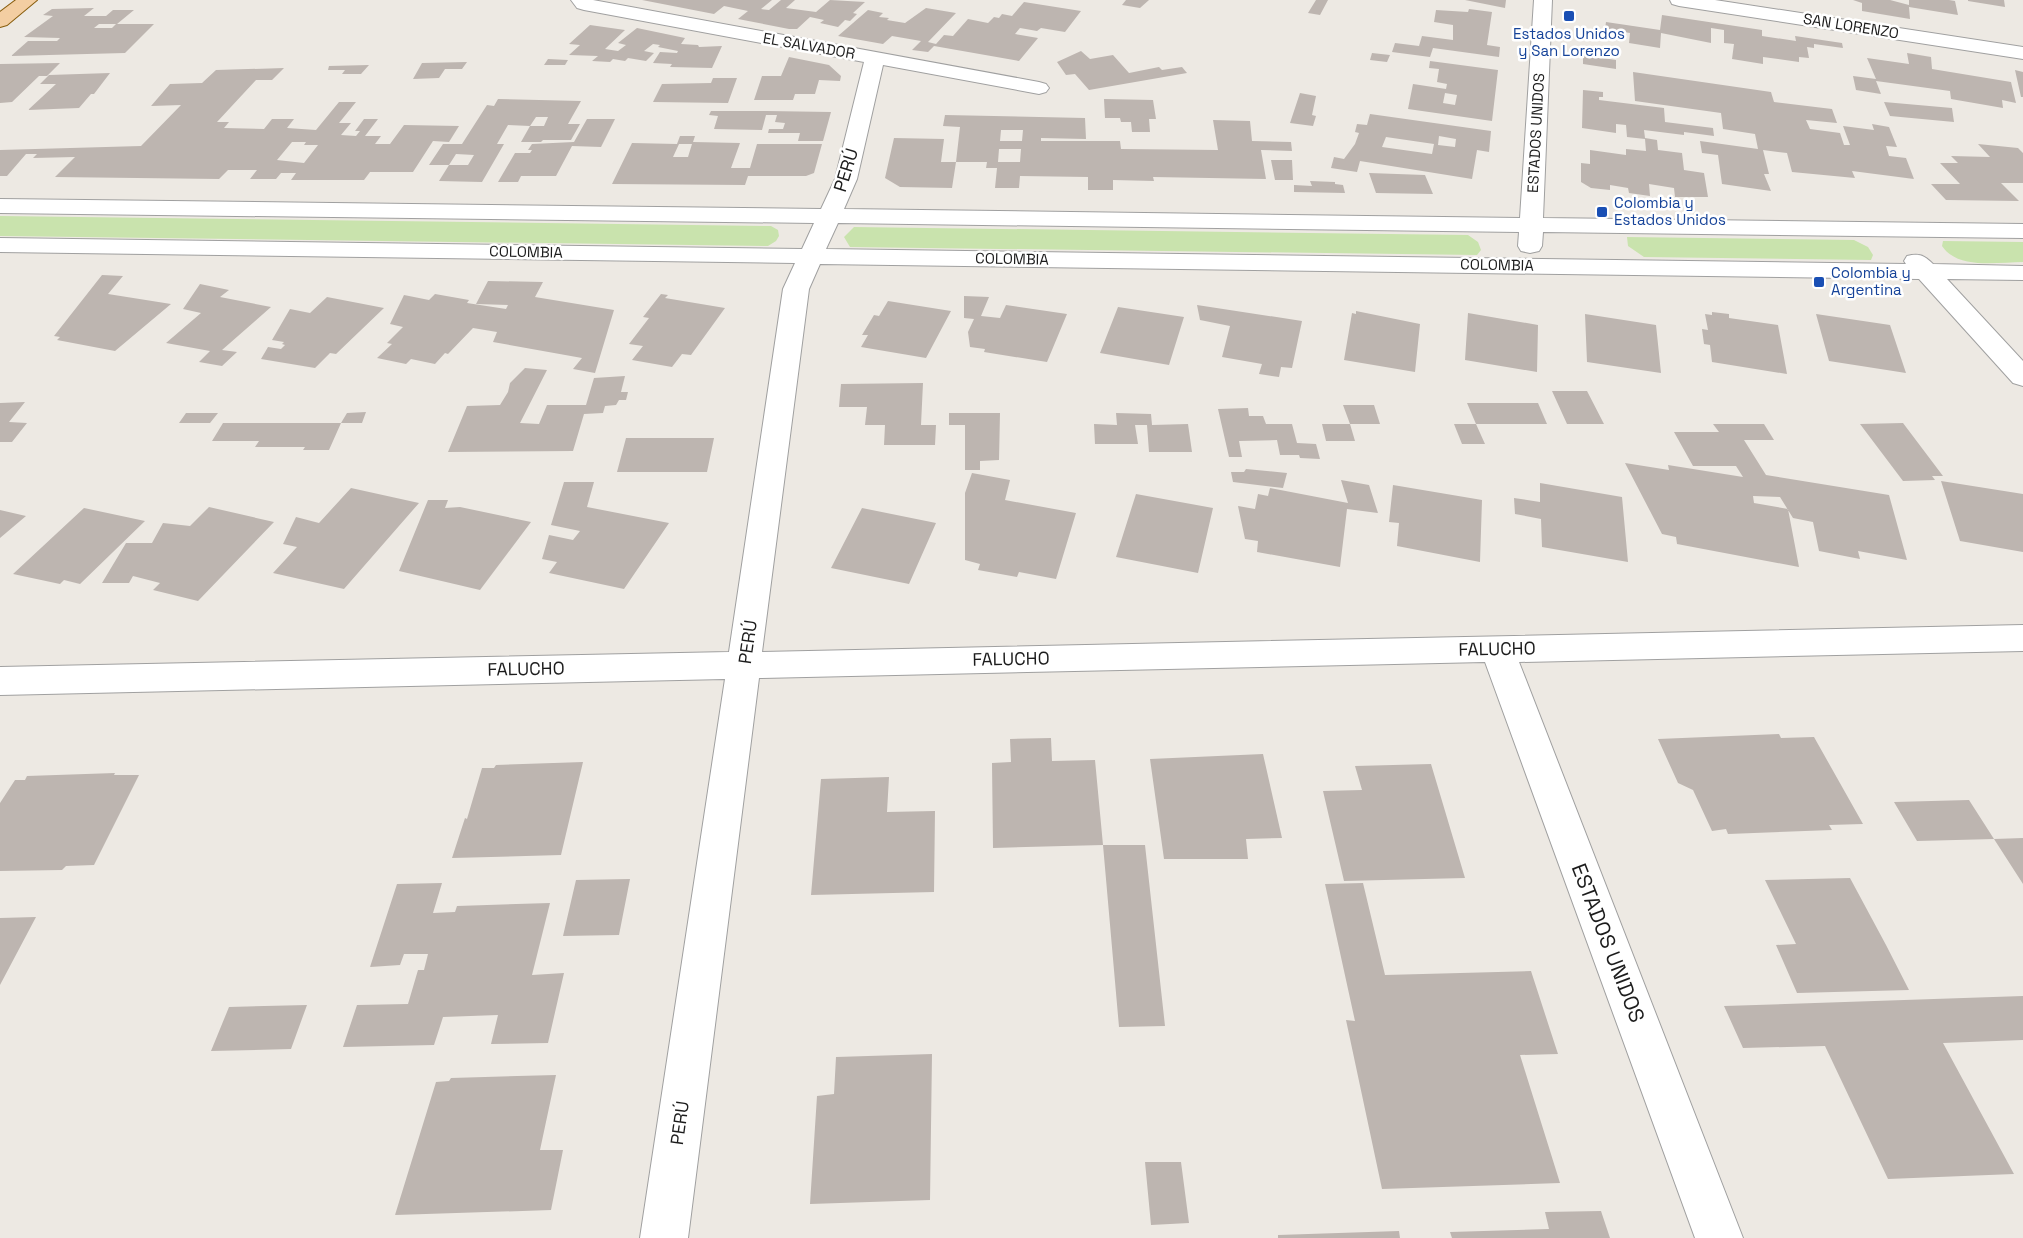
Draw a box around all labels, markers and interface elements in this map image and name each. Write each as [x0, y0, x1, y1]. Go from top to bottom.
marker: Estados Unidos y San Lorenzo [1562, 9, 1576, 23]
street label: SAN LORENZO [1802, 9, 1900, 42]
place label: Estados Unidos y San Lorenzo [1513, 24, 1625, 60]
street label: EL SALVADOR [762, 28, 857, 63]
street label: ESTADOS UNIDOS [1523, 72, 1548, 193]
street label: PERÚ [828, 145, 863, 194]
place label: Colombia y Estados Unidos [1614, 193, 1726, 229]
marker: Colombia y Estados Unidos [1595, 205, 1609, 219]
street label: COLOMBIA [489, 241, 564, 262]
street label: COLOMBIA [975, 248, 1050, 269]
street label: COLOMBIA [1460, 254, 1535, 275]
place label: Colombia y Argentina [1831, 263, 1911, 299]
marker: Colombia y Argentina [1812, 275, 1826, 289]
street label: PERÚ [733, 618, 762, 665]
street label: FALUCHO [1458, 636, 1536, 661]
street label: FALUCHO [972, 646, 1050, 671]
street label: FALUCHO [487, 656, 565, 681]
street label: ESTADOS UNIDOS [1566, 859, 1651, 1026]
street label: PERÚ [665, 1099, 694, 1146]

